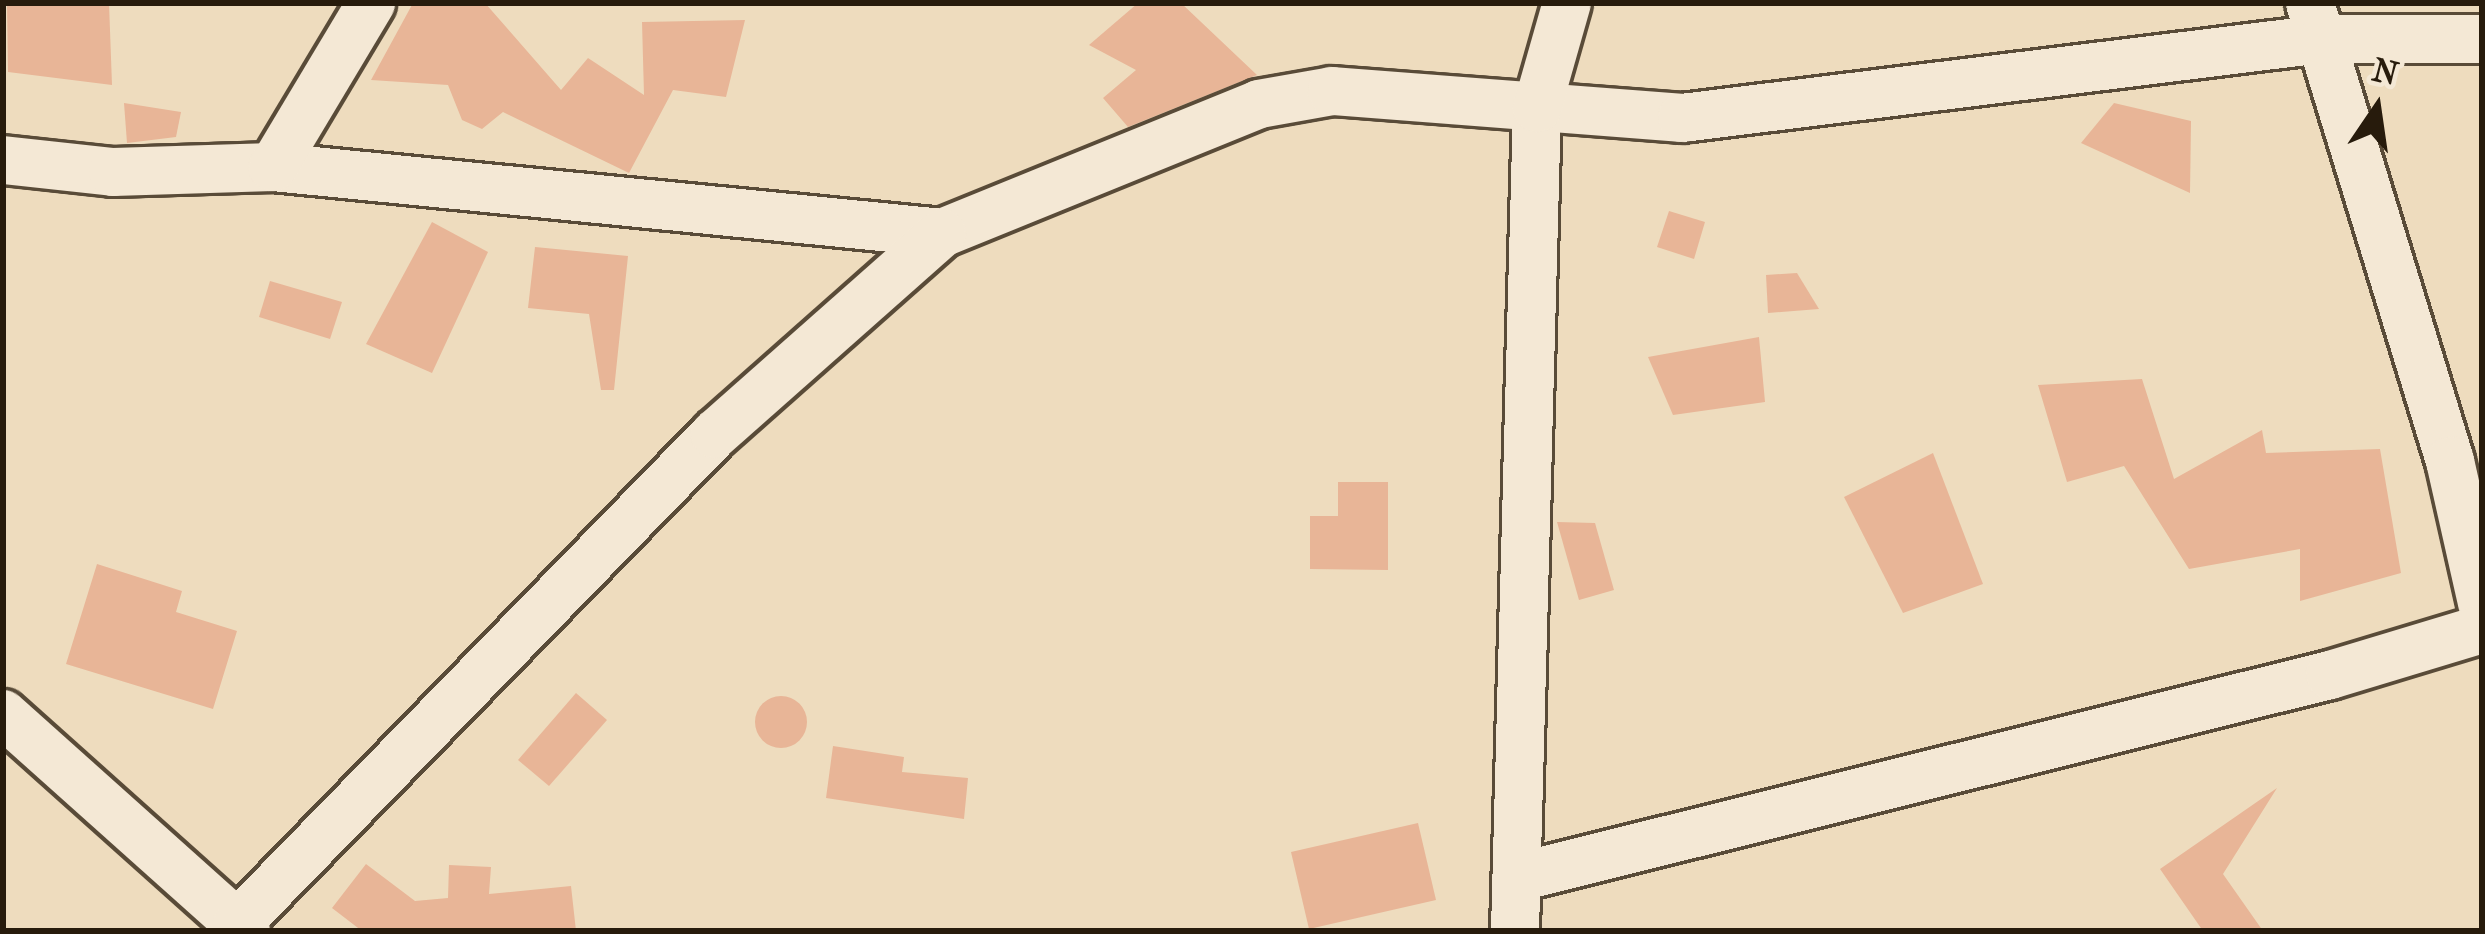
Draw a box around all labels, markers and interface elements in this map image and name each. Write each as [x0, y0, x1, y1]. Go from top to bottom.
north arrow [2317, 48, 2437, 168]
text: N [2369, 51, 2402, 94]

